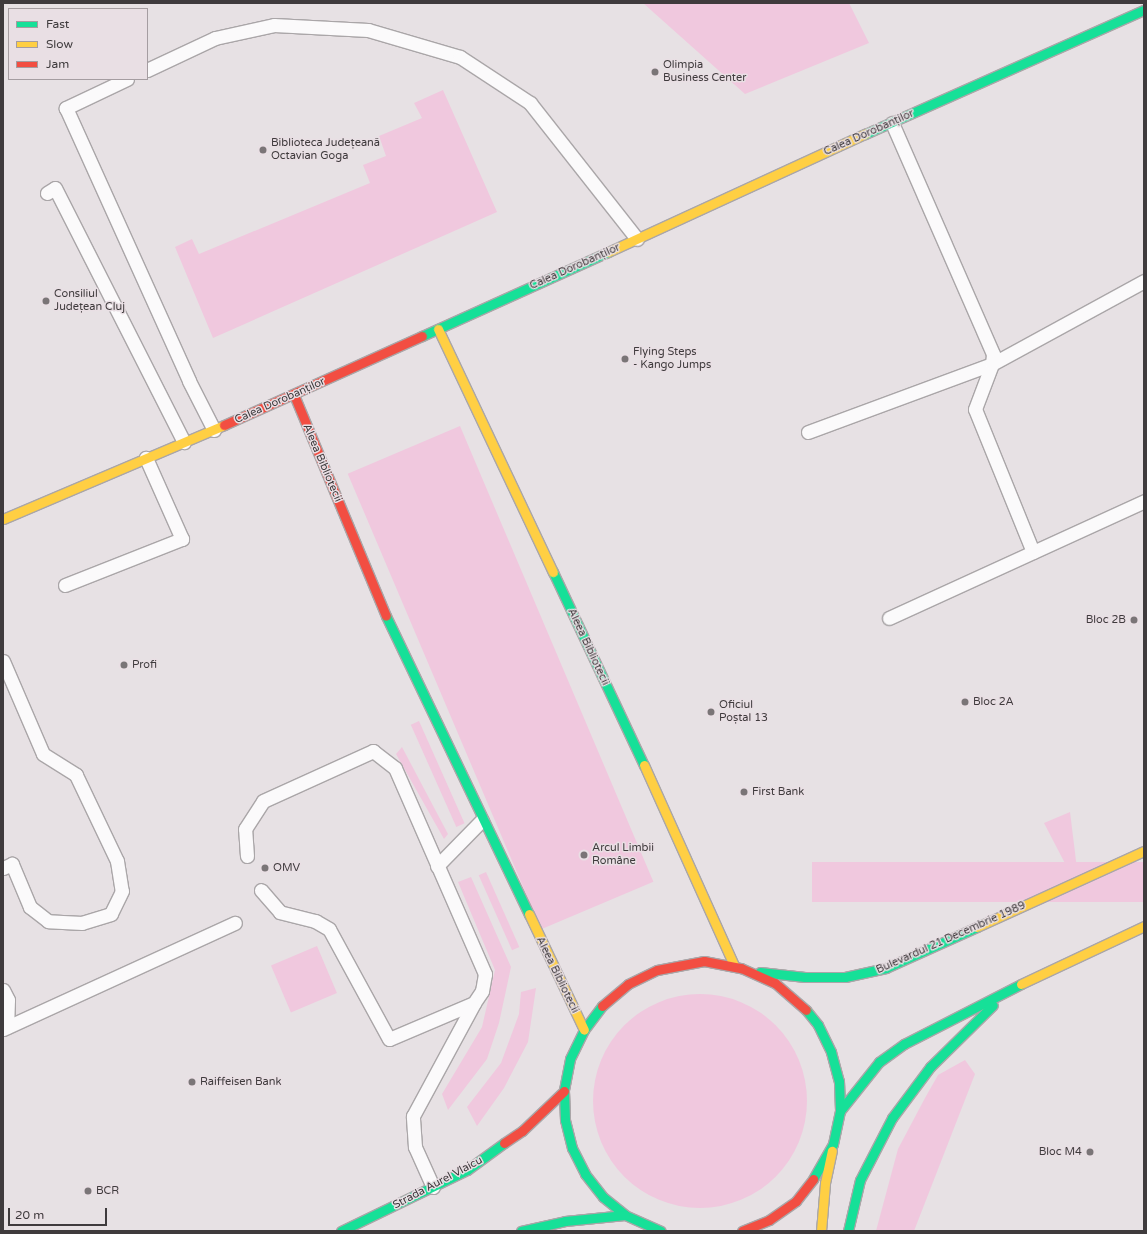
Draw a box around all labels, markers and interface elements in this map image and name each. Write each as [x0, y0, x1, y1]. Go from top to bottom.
legend [8, 8, 148, 80]
text: Fast [46, 17, 69, 31]
text: Slow [46, 37, 73, 51]
text: Jam [46, 57, 69, 71]
place label: Olimpia Business Center [663, 59, 746, 85]
marker: Olimpia Business Center [650, 67, 660, 77]
street label: Calea Dorobanților [822, 107, 916, 159]
place label: Biblioteca Județeană Octavian Goga [271, 137, 380, 163]
marker: Biblioteca Județeană Octavian Goga [258, 145, 268, 155]
street label: Calea Dorobanților [528, 241, 622, 293]
place label: Consiliul Județean Cluj [54, 288, 125, 314]
marker: Consiliul Județean Cluj [41, 296, 51, 306]
place label: Flying Steps - Kango Jumps [633, 346, 711, 372]
marker: Flying Steps - Kango Jumps [620, 354, 630, 364]
street label: Calea Dorobanților [233, 375, 327, 427]
street label: Aleea Bibliotecii [300, 422, 344, 504]
street label: Aleea Bibliotecii [564, 606, 612, 688]
place label: Bloc 2B [1086, 613, 1126, 627]
marker: Bloc 2B [1129, 615, 1139, 625]
place label: Profi [132, 658, 157, 672]
marker: Profi [119, 660, 129, 670]
place label: Bloc 2A [973, 695, 1014, 709]
marker: Bloc 2A [960, 697, 970, 707]
place label: Oficiul Poștal 13 [719, 699, 768, 725]
marker: Oficiul Poștal 13 [706, 707, 716, 717]
place label: First Bank [752, 785, 804, 799]
marker: First Bank [739, 787, 749, 797]
place label: Arcul Limbii Române [592, 842, 654, 868]
marker: Arcul Limbii Române [579, 850, 589, 860]
place label: OMV [273, 861, 300, 875]
marker: OMV [260, 863, 270, 873]
street label: Bulevardul 21 Decembrie 1989 [874, 899, 1028, 977]
street label: Aleea Bibliotecii [533, 935, 581, 1015]
place label: Raiffeisen Bank [200, 1075, 281, 1089]
marker: Raiffeisen Bank [187, 1077, 197, 1087]
place label: Bloc M4 [1039, 1145, 1082, 1159]
marker: Bloc M4 [1085, 1147, 1095, 1157]
street label: Strada Aurel Vlaicu [391, 1154, 485, 1212]
place label: BCR [96, 1184, 119, 1198]
marker: BCR [83, 1186, 93, 1196]
scale bar [10, 1200, 109, 1226]
text: 20 m [15, 1208, 44, 1222]

